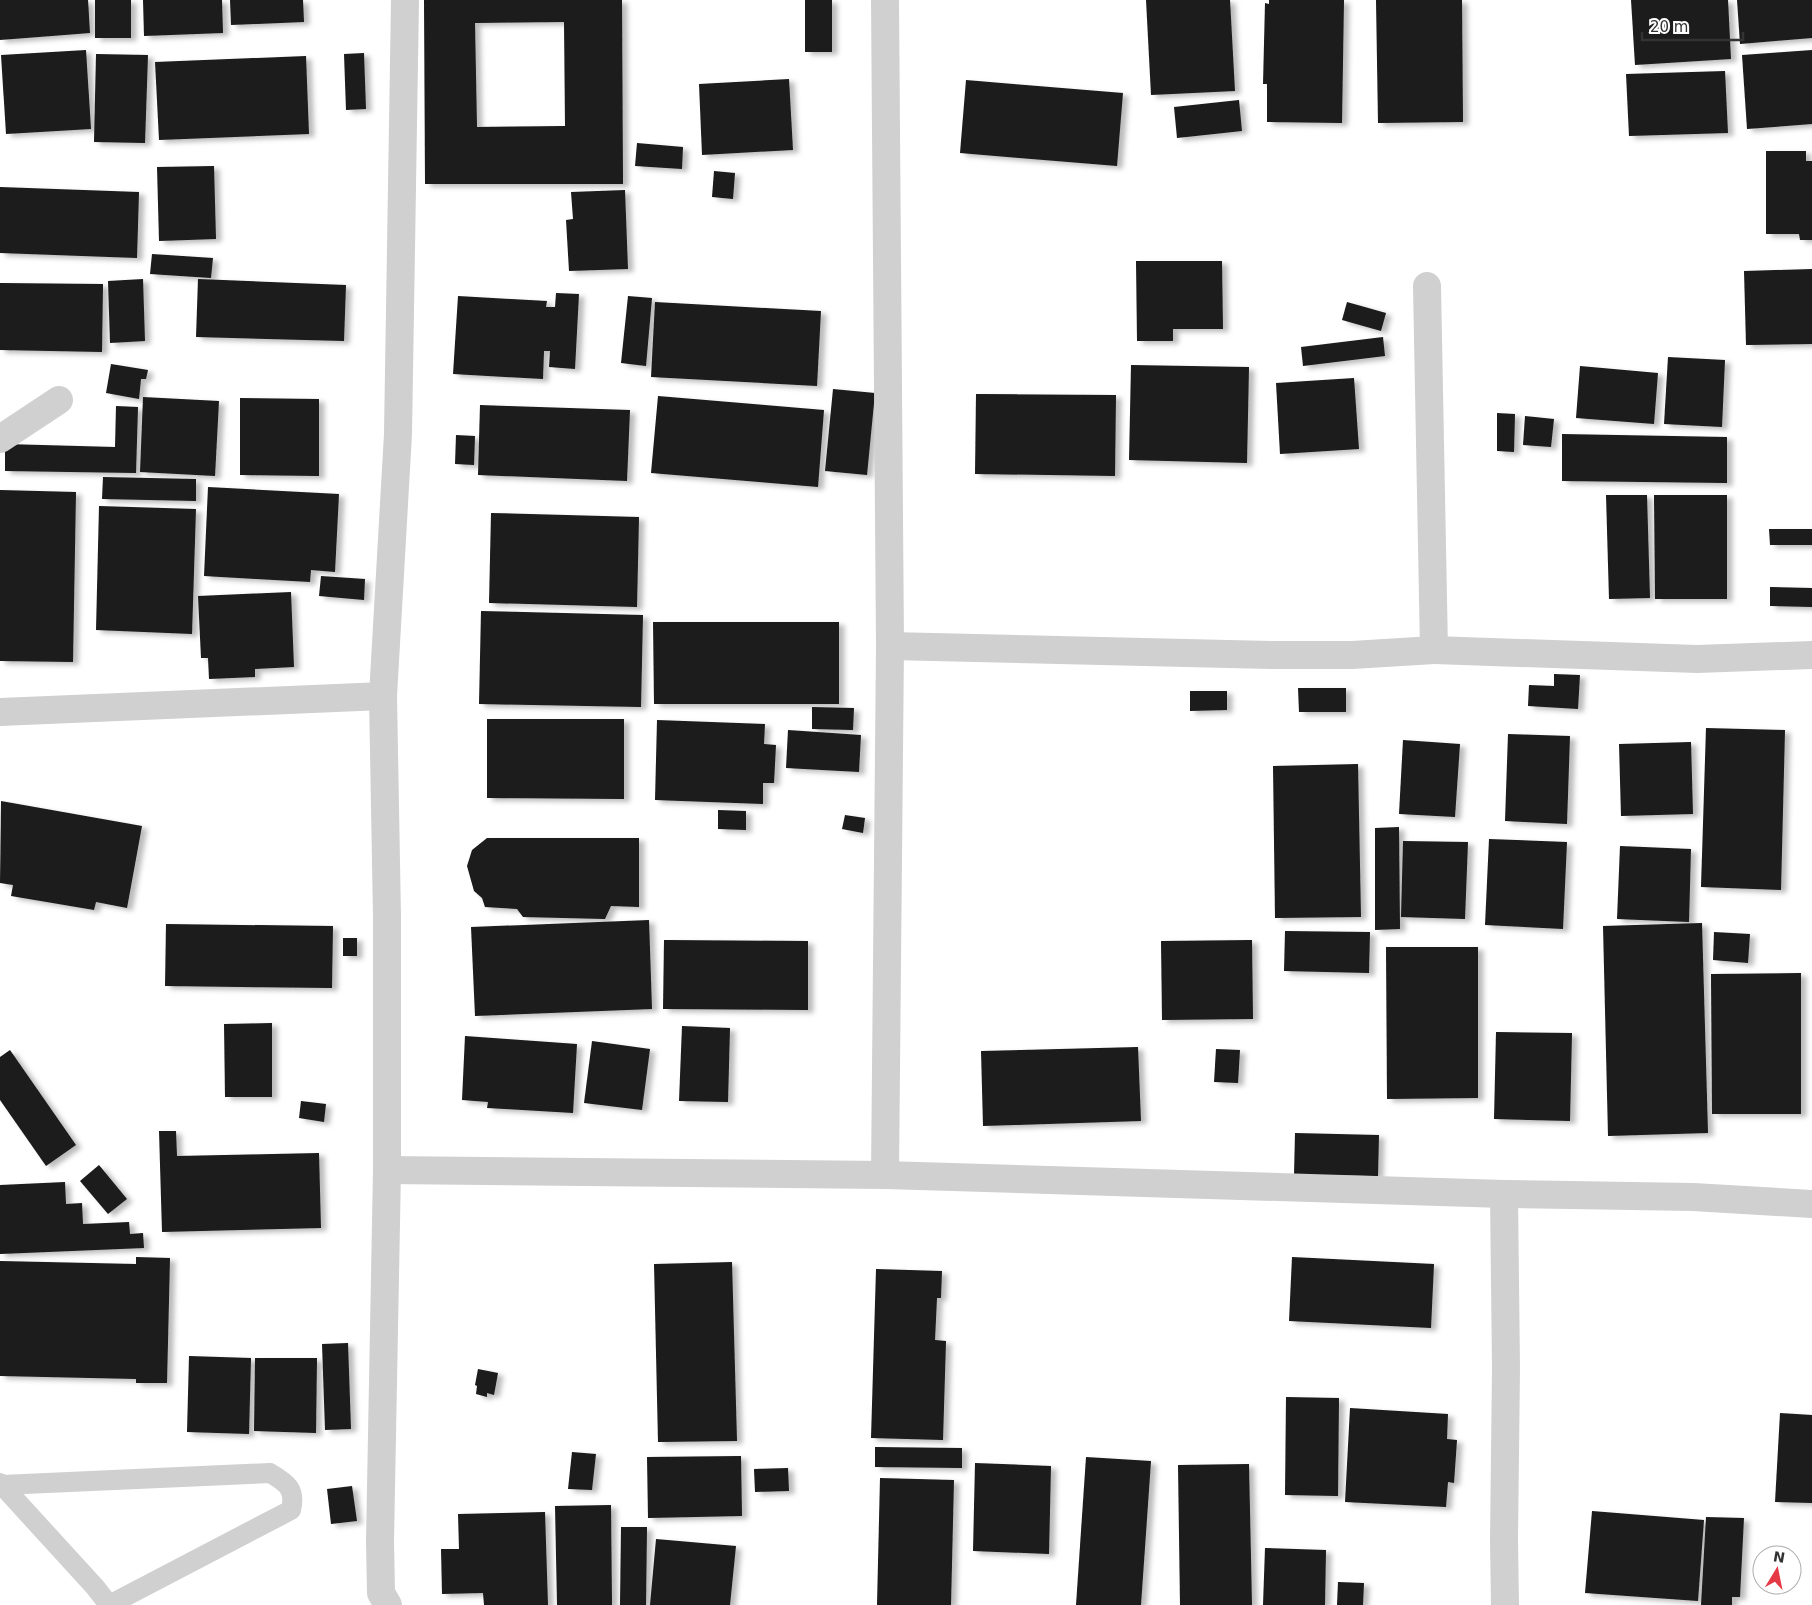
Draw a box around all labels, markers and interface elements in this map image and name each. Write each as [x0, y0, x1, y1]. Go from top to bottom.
scale bar [1642, 10, 1743, 42]
text: 20 m [1650, 18, 1688, 36]
north arrow [1752, 1545, 1802, 1595]
text: N [1772, 1548, 1786, 1566]

